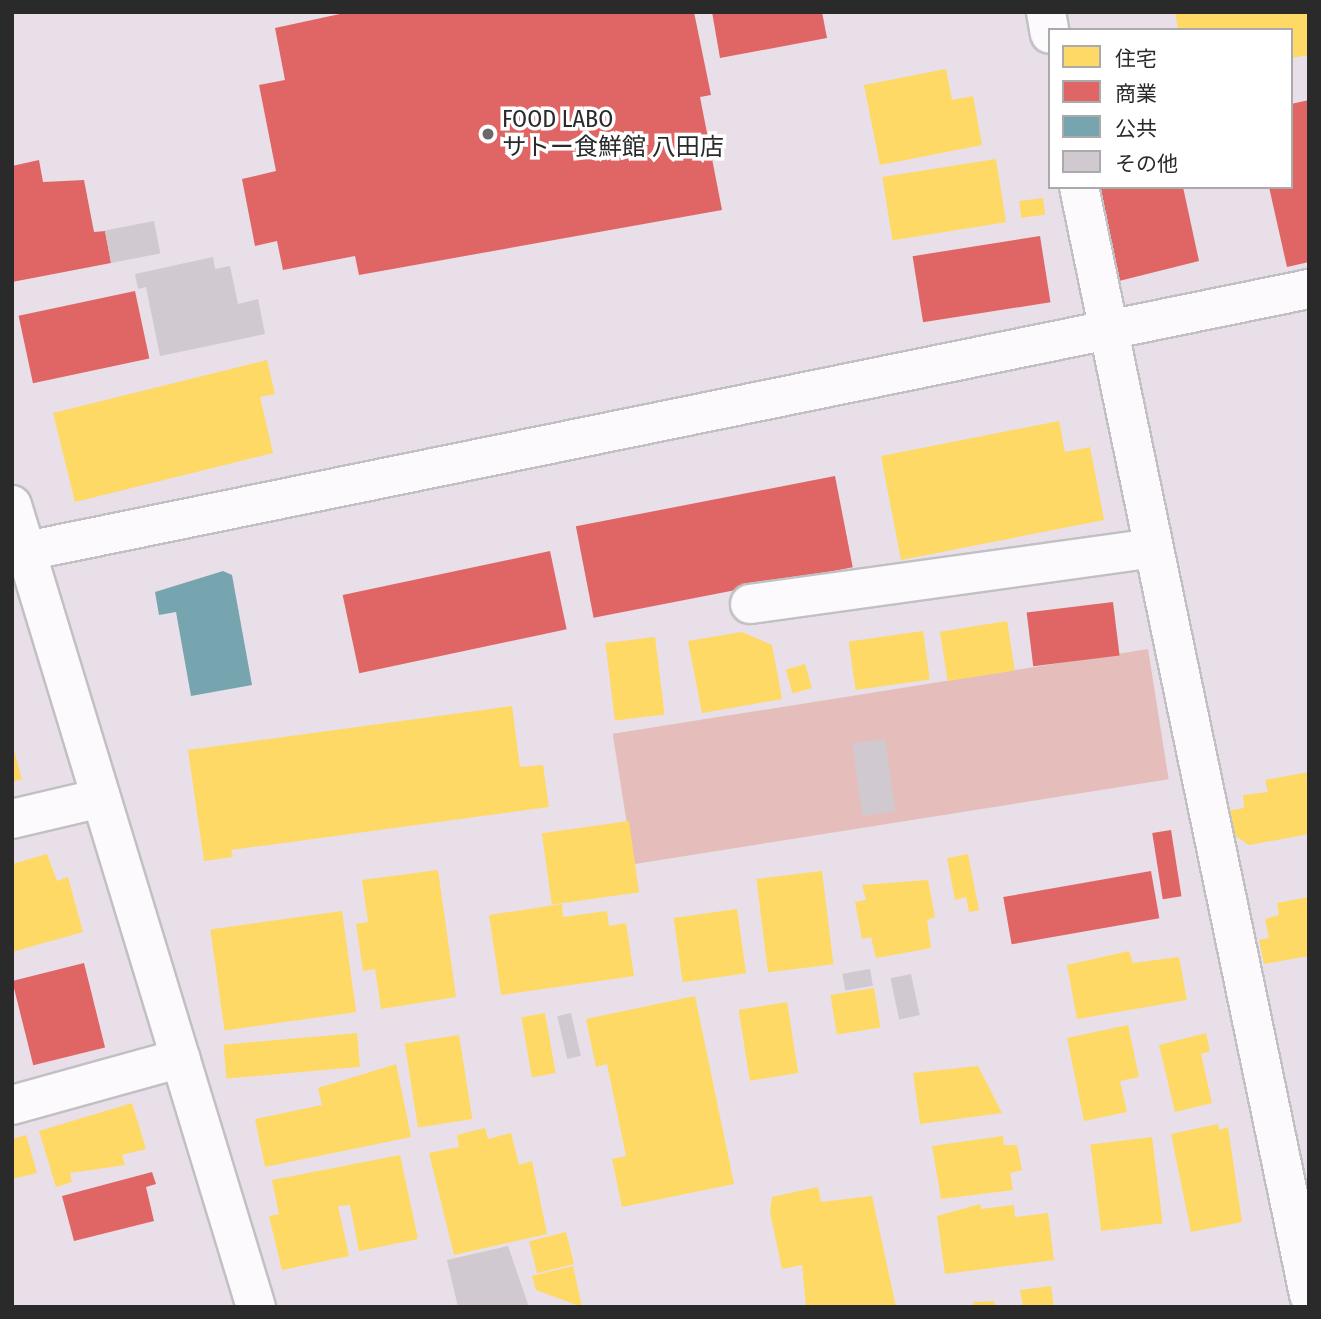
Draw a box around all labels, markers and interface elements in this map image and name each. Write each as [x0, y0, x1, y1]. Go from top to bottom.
legend [1048, 28, 1293, 189]
text: 住宅 [1115, 46, 1157, 72]
text: 商業 [1115, 81, 1157, 107]
place label: FOOD LABO サトー食鮮館 八田店 [502, 106, 724, 162]
text: 公共 [1115, 116, 1157, 142]
marker: FOOD LABO サトー食鮮館 八田店 [480, 126, 496, 142]
text: その他 [1115, 151, 1178, 177]

